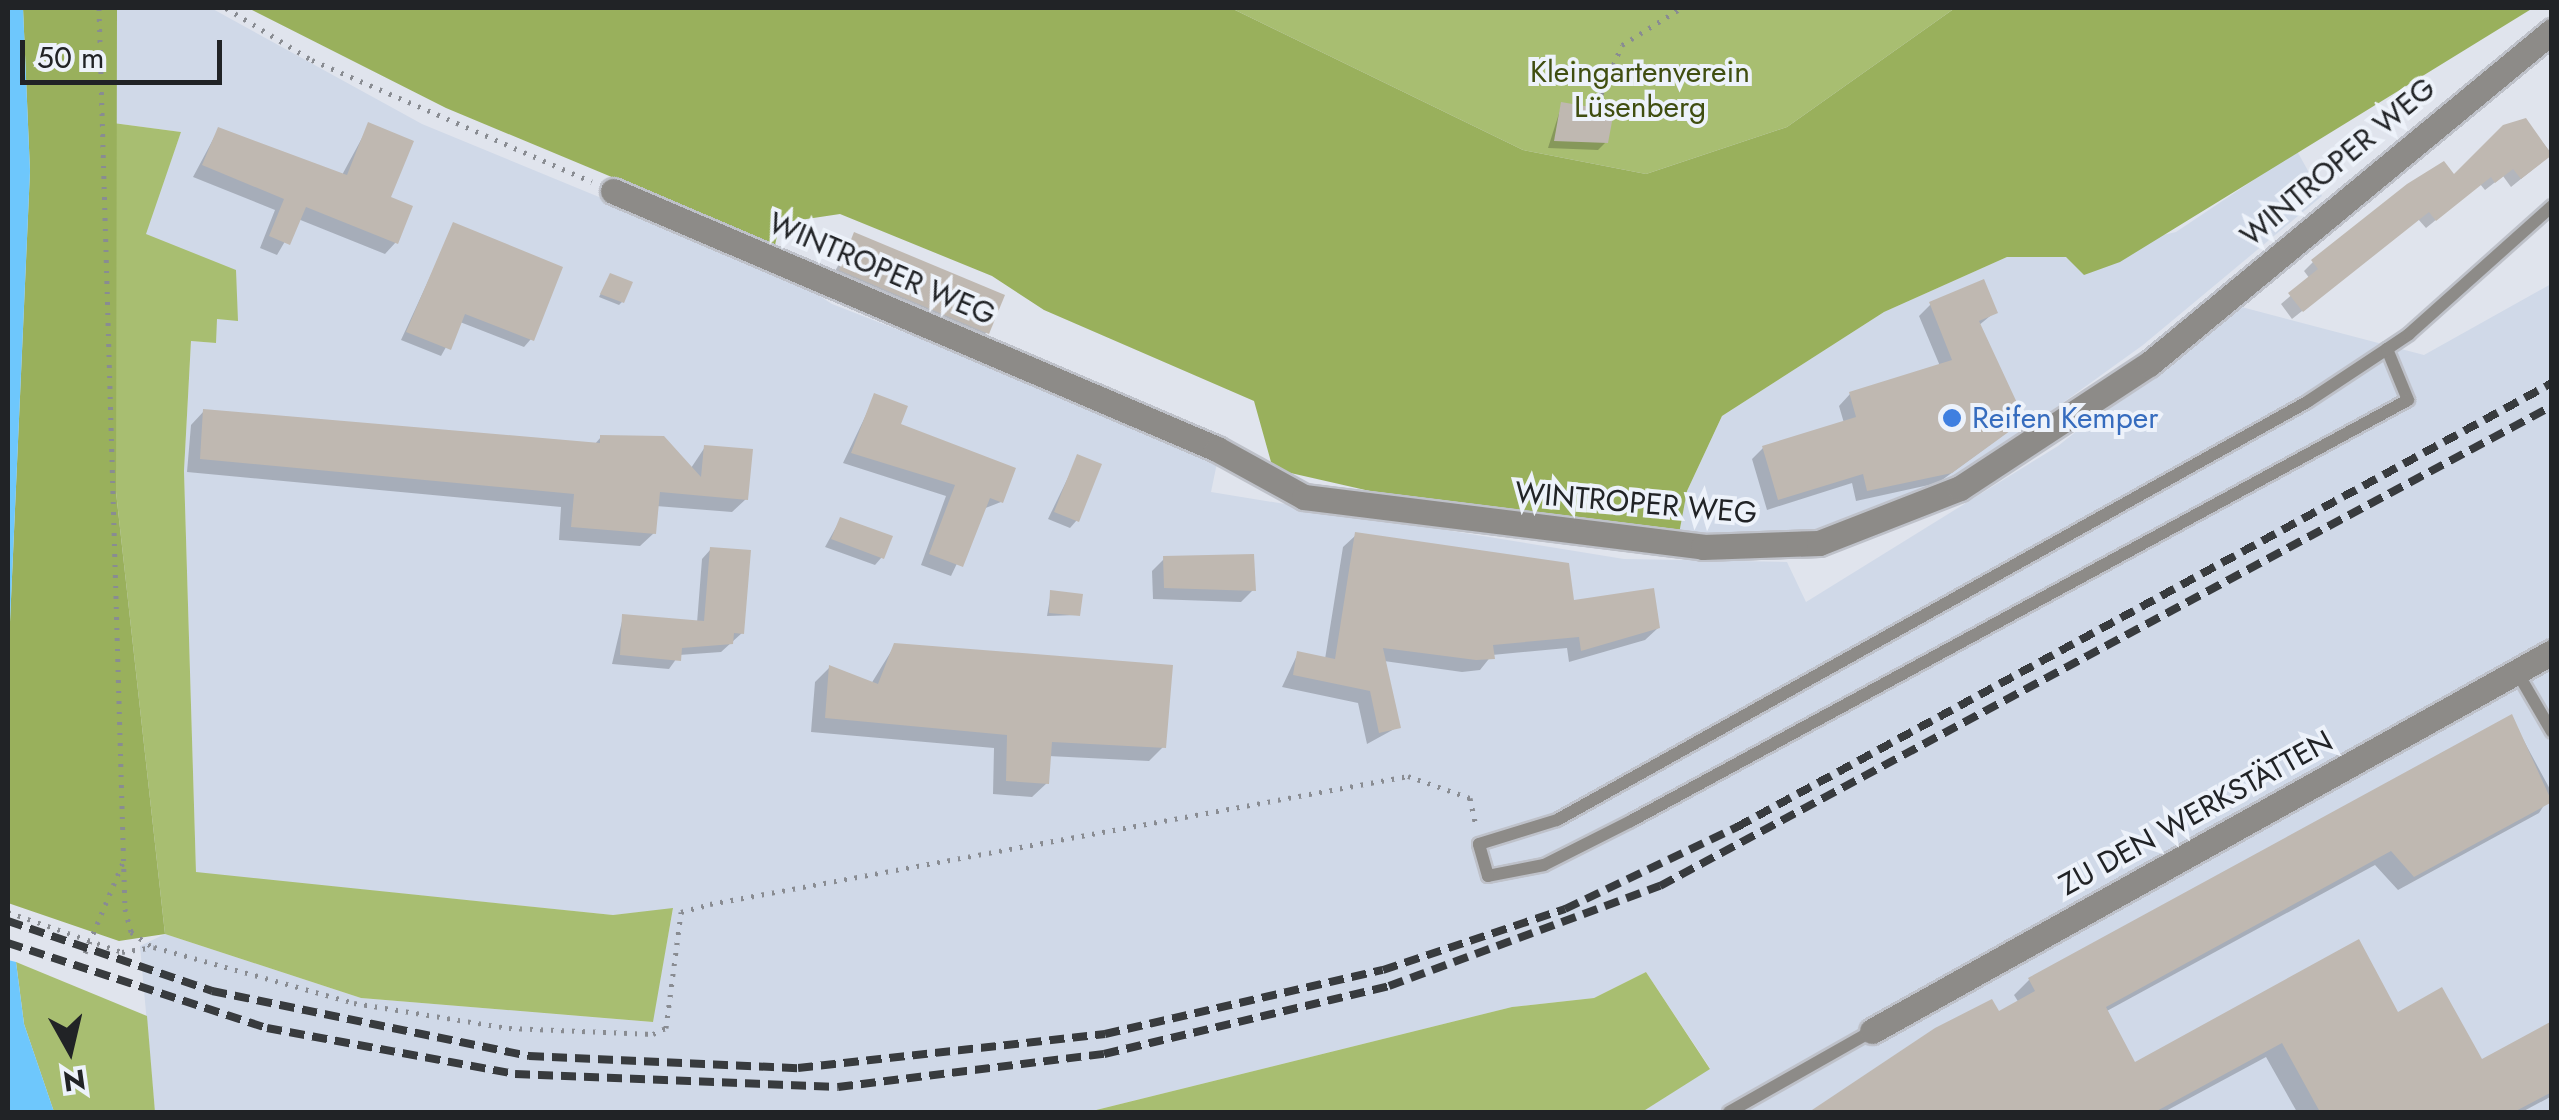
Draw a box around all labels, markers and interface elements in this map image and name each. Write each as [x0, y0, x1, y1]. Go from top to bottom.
scale bar [25, 20, 228, 82]
text: 50 m [37, 36, 104, 79]
park label: Kleingartenverein Lüsenberg [1530, 54, 1750, 124]
street label: WINTROPER WEG [2233, 70, 2443, 254]
street label: WINTROPER WEG [763, 205, 1001, 333]
place label: Reifen Kemper [1972, 400, 2159, 436]
marker: Reifen Kemper [1941, 407, 1963, 429]
street label: WINTROPER WEG [1513, 474, 1759, 532]
street label: ZU DEN WERKSTÄTTEN [2053, 723, 2339, 903]
north arrow [20, 1000, 120, 1100]
text: N [60, 1058, 88, 1102]

